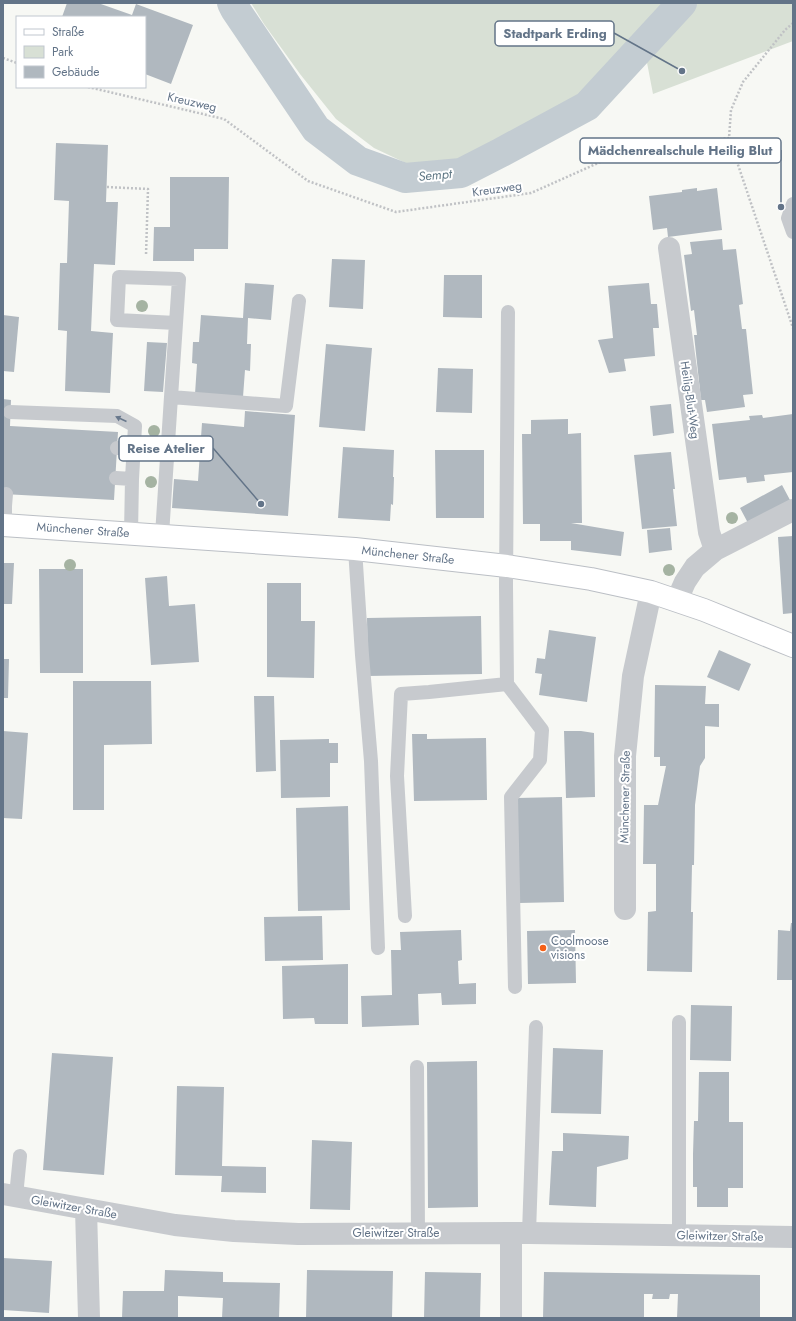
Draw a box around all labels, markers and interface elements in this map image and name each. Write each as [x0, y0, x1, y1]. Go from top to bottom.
legend [16, 16, 146, 88]
callout: Stadtpark Erding [495, 21, 614, 46]
text: Straße [52, 23, 84, 41]
text: Stadtpark Erding [503, 24, 607, 43]
text: Park [52, 43, 74, 61]
text: Gebäude [52, 63, 99, 81]
street label: Kreuzweg [166, 88, 218, 116]
callout: Mädchenrealschule Heilig Blut [580, 138, 781, 163]
text: Mädchenrealschule Heilig Blut [588, 141, 773, 160]
water label: Sempt [417, 164, 453, 186]
street label: Kreuzweg [471, 177, 523, 201]
street label: Heilig-Blut-Weg [676, 360, 704, 440]
one-way arrow [115, 416, 126, 422]
callout: Reise Atelier [119, 436, 213, 461]
text: Reise Atelier [127, 439, 206, 458]
street label: Münchener Straße [36, 518, 130, 542]
street label: Münchener Straße [361, 541, 455, 569]
street label: Münchener Straße [615, 750, 635, 844]
place label: Coolmoose visions [551, 932, 609, 964]
marker: Coolmoose visions [538, 943, 548, 953]
street label: Gleiwitzer Straße [30, 1191, 118, 1223]
street label: Gleiwitzer Straße [352, 1224, 440, 1242]
street label: Gleiwitzer Straße [676, 1226, 764, 1246]

